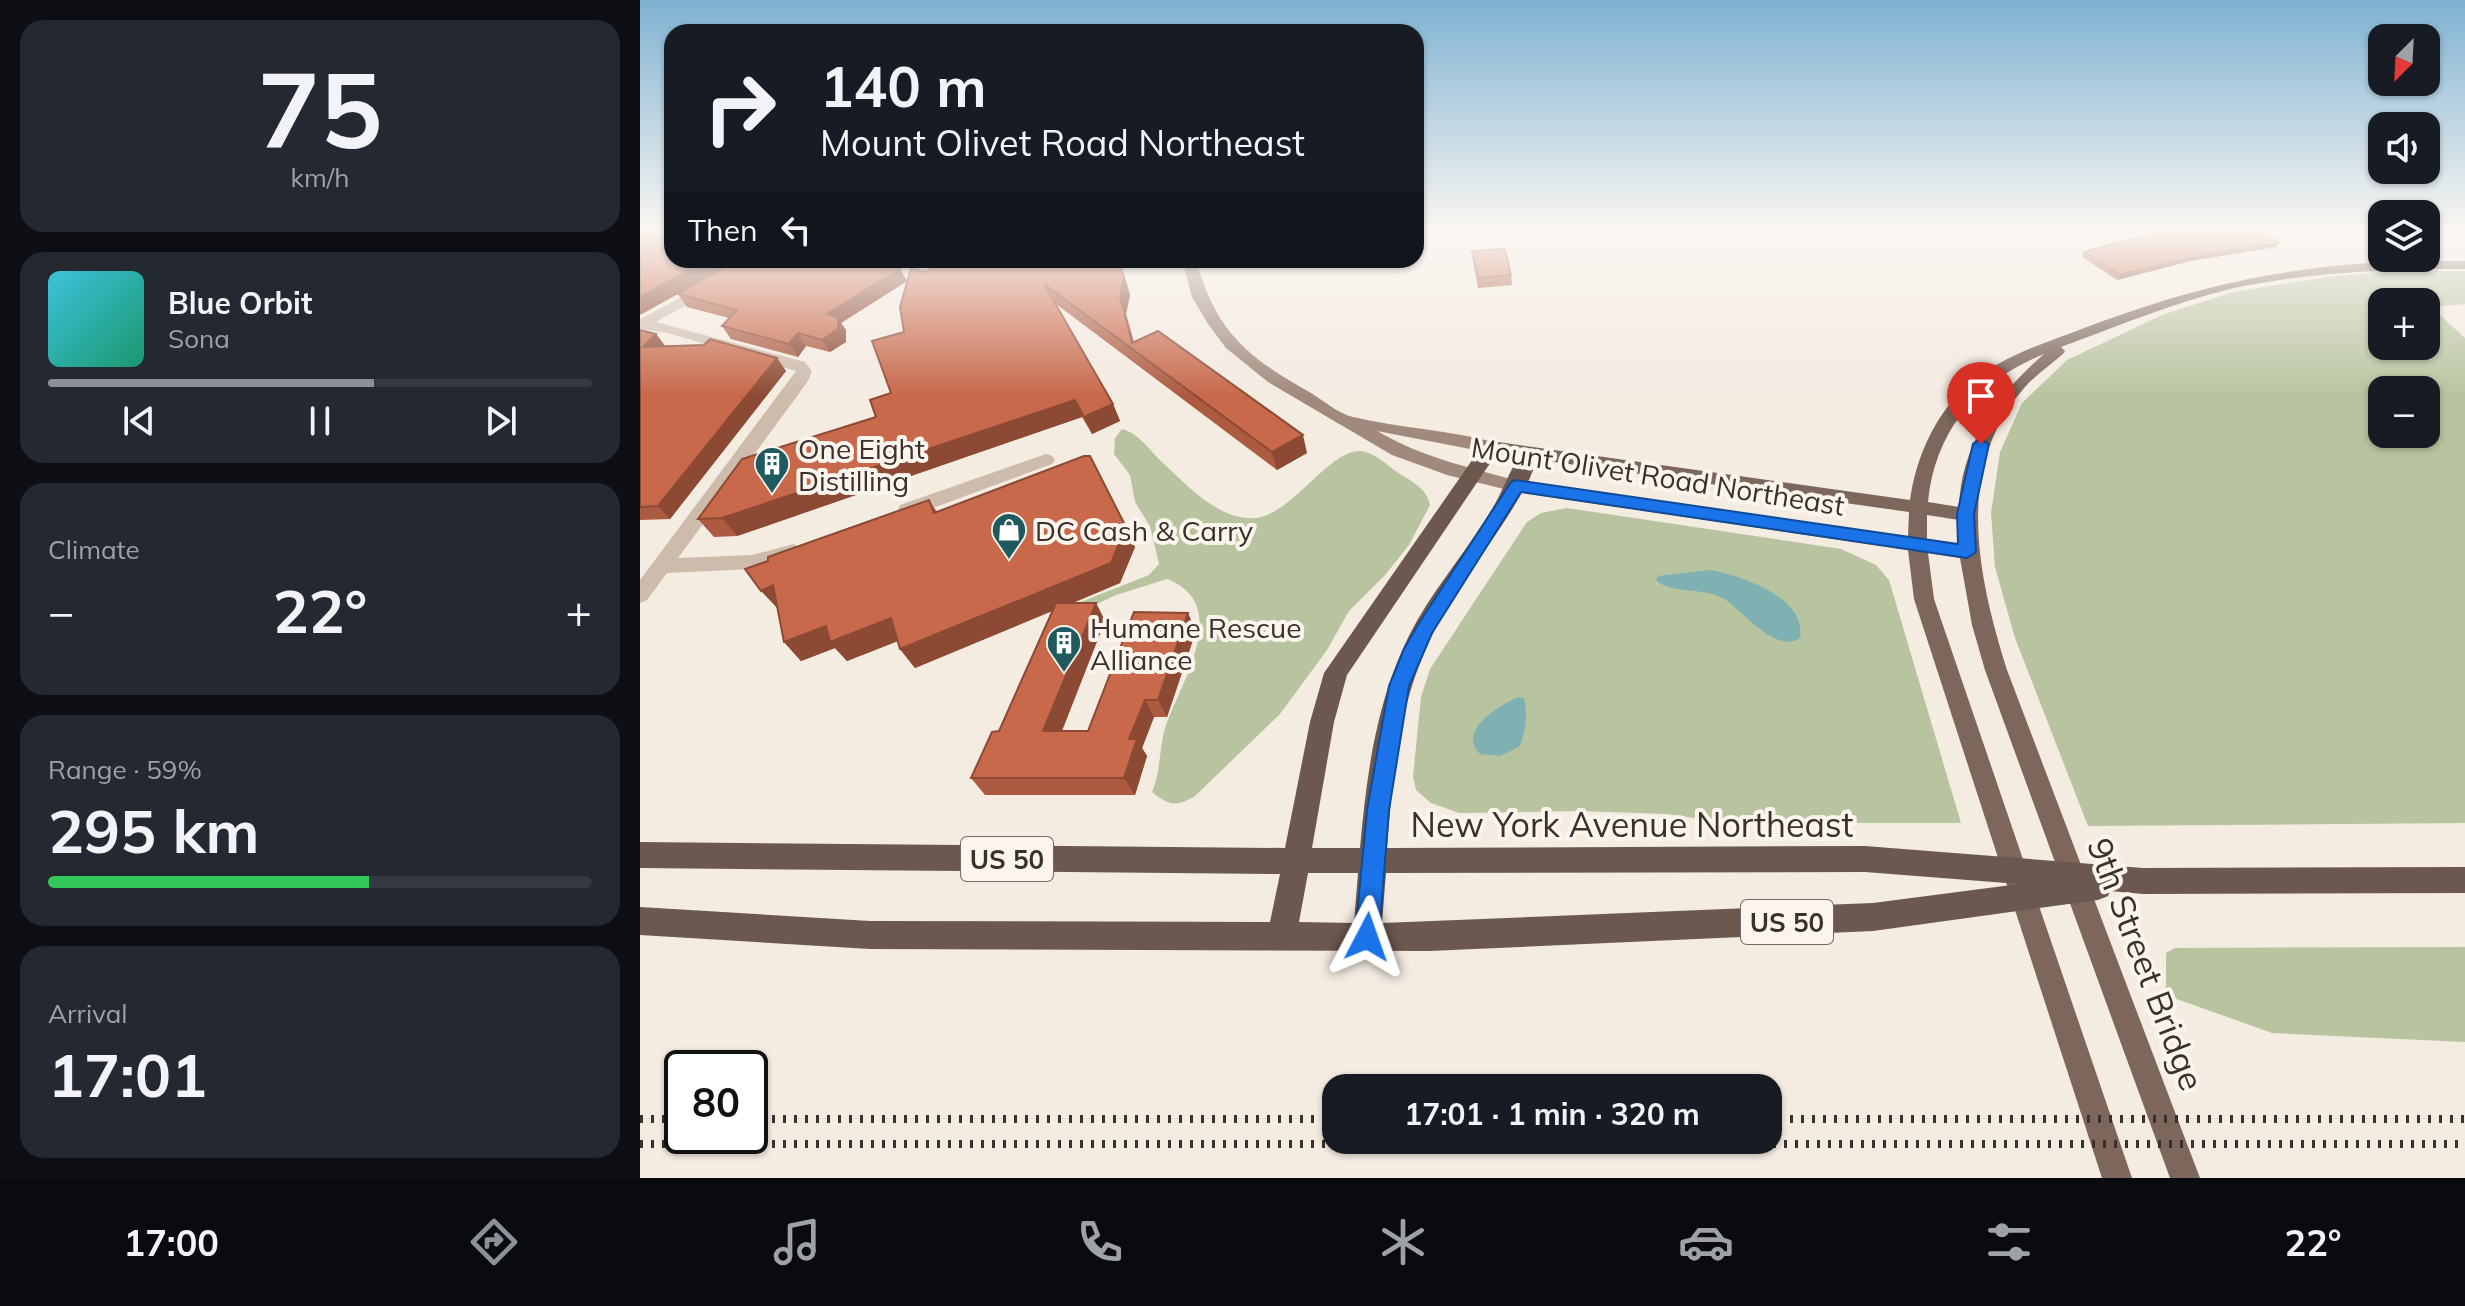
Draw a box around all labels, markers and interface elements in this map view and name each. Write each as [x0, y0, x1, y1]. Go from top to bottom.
north arrow [2368, 24, 2440, 96]
map controls [2368, 24, 2440, 448]
text: 75 [258, 43, 382, 174]
text: 140 m [820, 51, 987, 121]
icon: right [688, 56, 792, 160]
button: sound [2368, 112, 2440, 184]
text: Mount Olivet Road Northeast [820, 120, 1305, 165]
text: km/h [291, 161, 349, 194]
button: layers [2368, 200, 2440, 272]
icon: left [774, 208, 818, 252]
text: Then [688, 211, 758, 249]
text: Blue Orbit [168, 284, 312, 322]
button: + [2368, 288, 2440, 360]
text: Sona [168, 322, 230, 355]
pin [1947, 362, 2015, 444]
icon: arrive [1959, 374, 2003, 418]
button: − [2368, 376, 2440, 448]
icon: previous [117, 399, 161, 443]
icon: pause [298, 399, 342, 443]
icon: next [479, 399, 523, 443]
street label: Mount Olivet Road Northeast [1469, 429, 1847, 523]
place label: One Eight Distilling [798, 431, 925, 498]
building icon: One Eight Distilling [753, 445, 791, 495]
shop icon: DC Cash & Carry [990, 511, 1028, 561]
place label: DC Cash & Carry [1035, 513, 1253, 548]
text: Climate [48, 533, 140, 566]
text: 22° [273, 573, 367, 648]
text: − [48, 584, 74, 639]
text: + [566, 584, 592, 639]
place label: Humane Rescue Alliance [1090, 610, 1301, 677]
building icon: Humane Rescue Alliance [1045, 624, 1083, 674]
text: Range · 59% [48, 753, 202, 786]
text: 295 km [48, 793, 260, 868]
street label: New York Avenue Northeast [1411, 803, 1854, 846]
street label: 9th Street Bridge [2078, 832, 2214, 1096]
road number: US 50 [961, 837, 1053, 881]
position arrow [1325, 895, 1409, 979]
road number: US 50 [1741, 900, 1833, 944]
text: Arrival [48, 997, 128, 1030]
text: 17:01 [48, 1037, 207, 1112]
speed limit sign: 80 [664, 1050, 768, 1154]
text: 17:01 · 1 min · 320 m [1404, 1095, 1700, 1133]
icon: directions [466, 1214, 522, 1270]
icon: music [769, 1214, 825, 1270]
icon: phone [1072, 1214, 1128, 1270]
icon: climate [1375, 1214, 1431, 1270]
icon: car [1678, 1214, 1734, 1270]
icon: filters [1981, 1214, 2037, 1270]
text: 17:00 [124, 1220, 219, 1265]
text: 22° [2285, 1220, 2341, 1265]

